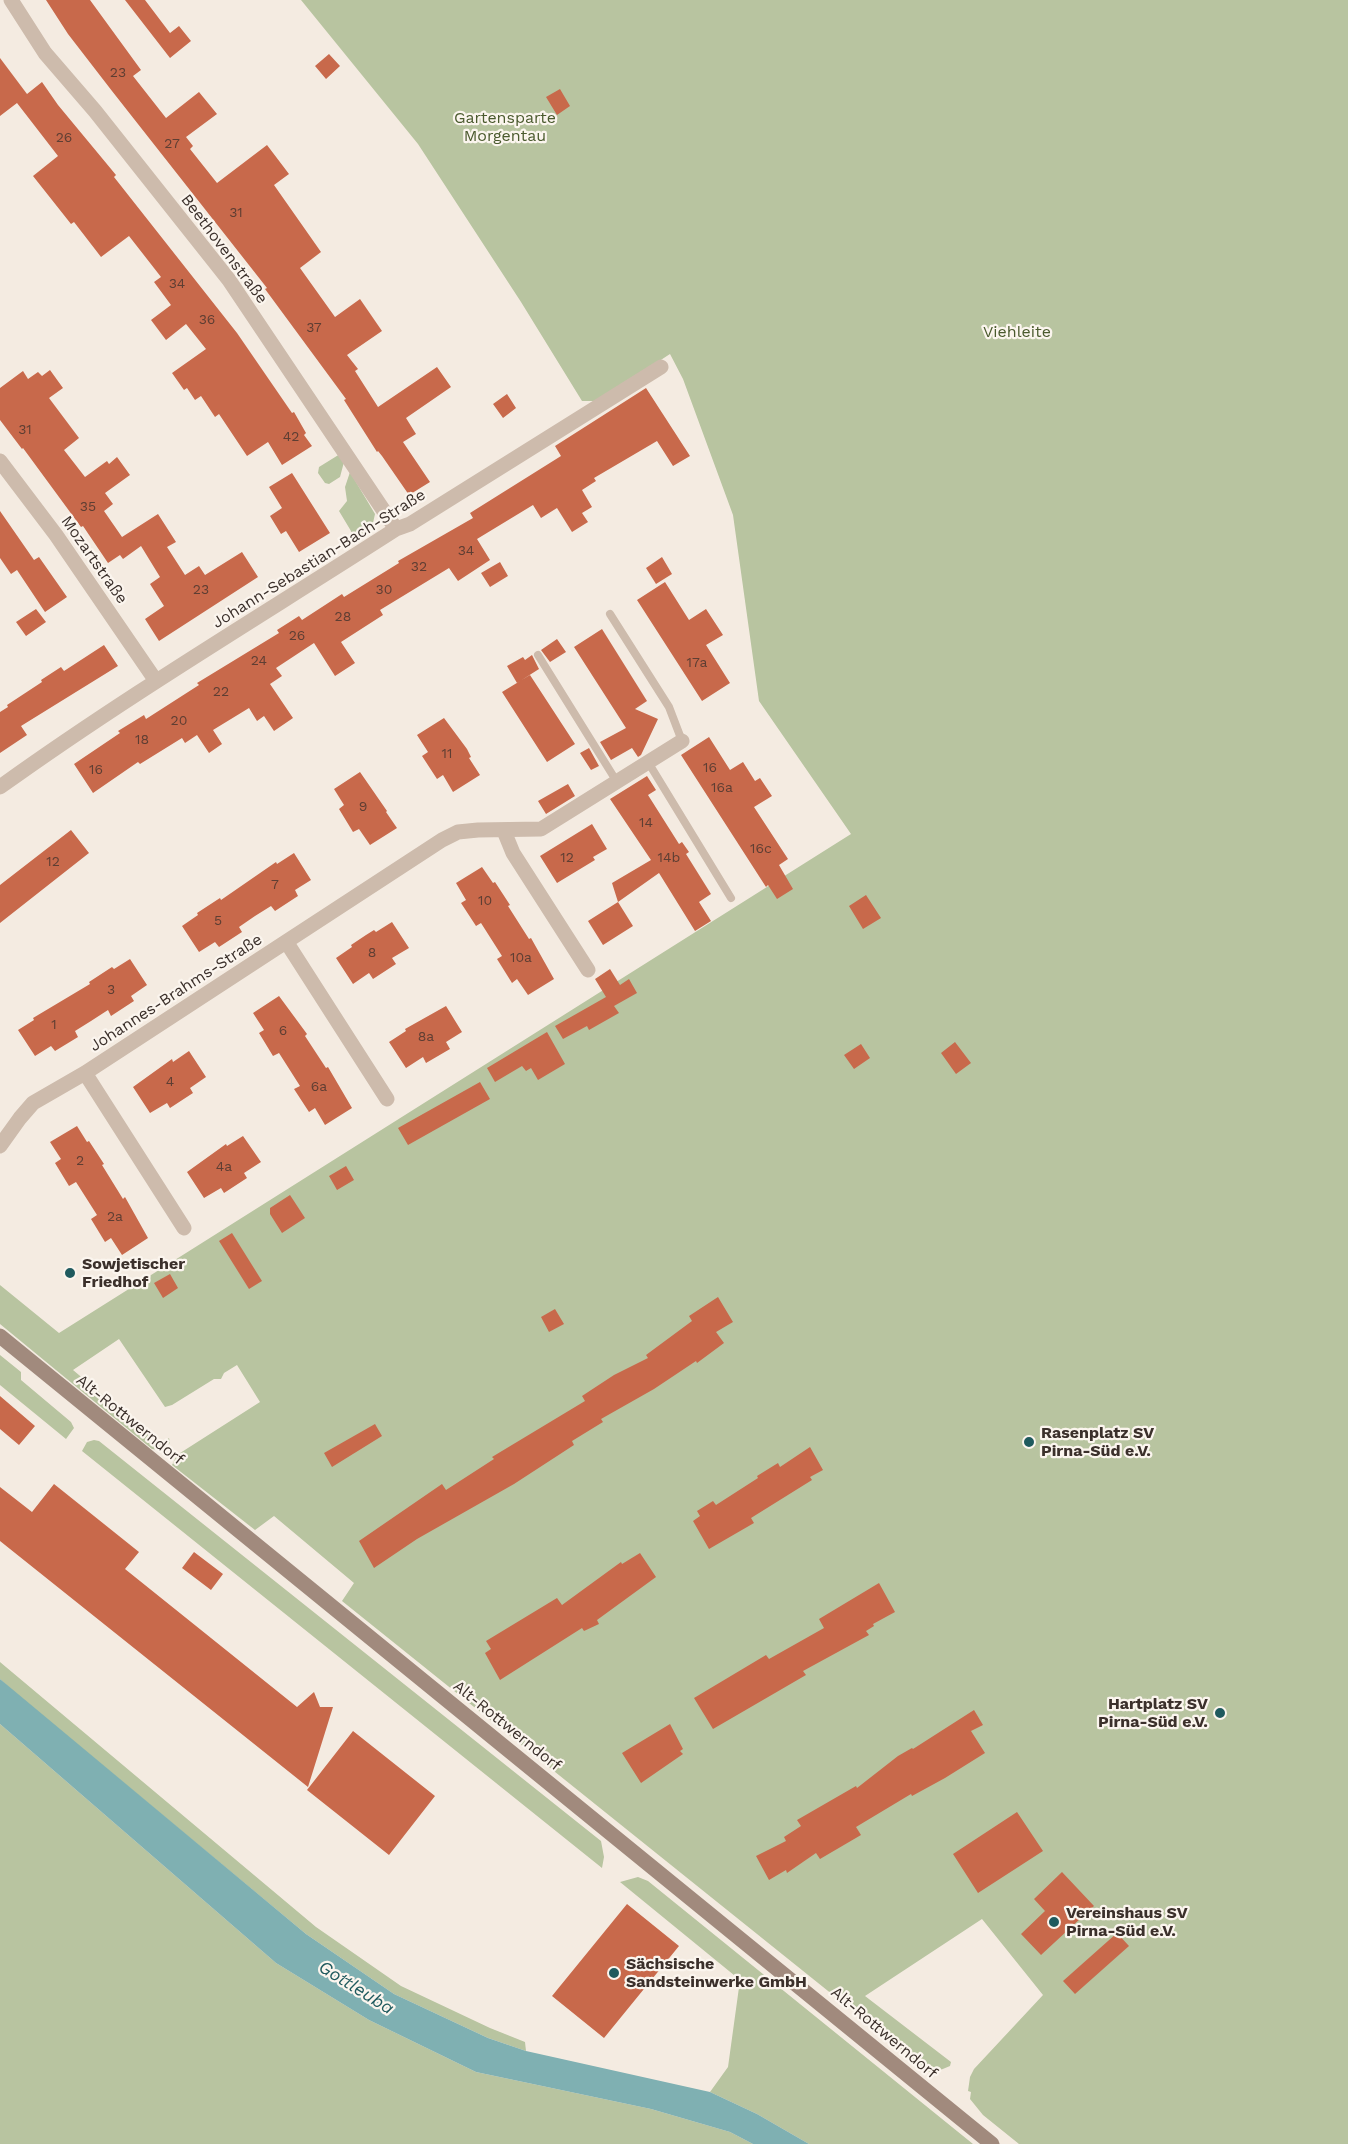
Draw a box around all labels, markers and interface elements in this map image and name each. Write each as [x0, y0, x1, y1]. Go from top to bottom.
house number: 23 [110, 65, 126, 81]
park label: Gartensparte Morgentau [454, 108, 556, 146]
house number: 26 [56, 130, 72, 146]
house number: 27 [164, 136, 180, 152]
street label: Beethovenstraße [177, 191, 271, 307]
house number: 31 [229, 205, 243, 221]
house number: 34 [169, 276, 185, 292]
house number: 36 [199, 312, 215, 328]
house number: 37 [306, 320, 322, 336]
park label: Viehleite [983, 322, 1051, 342]
house number: 31 [18, 422, 32, 438]
house number: 42 [283, 429, 299, 445]
street label: Johann-Sebastian-Bach-Straße [209, 485, 429, 633]
house number: 35 [80, 499, 96, 515]
street label: Mozartstraße [57, 512, 131, 608]
house number: 34 [458, 543, 474, 559]
house number: 32 [411, 559, 427, 575]
house number: 23 [193, 582, 209, 598]
house number: 30 [376, 582, 392, 598]
house number: 28 [335, 609, 351, 625]
house number: 26 [289, 628, 305, 644]
house number: 24 [251, 653, 267, 669]
house number: 17a [687, 655, 707, 671]
house number: 22 [213, 684, 229, 700]
house number: 20 [171, 713, 187, 729]
house number: 18 [135, 732, 149, 748]
house number: 11 [442, 746, 452, 762]
house number: 16 [703, 760, 717, 776]
house number: 16 [89, 762, 103, 778]
house number: 16a [711, 780, 733, 796]
house number: 9 [359, 799, 367, 815]
house number: 14 [639, 815, 653, 831]
house number: 16c [750, 841, 772, 857]
house number: 12 [560, 850, 574, 866]
house number: 14b [658, 850, 680, 866]
house number: 12 [46, 854, 60, 870]
house number: 7 [271, 877, 279, 893]
house number: 10 [478, 893, 492, 909]
house number: 5 [214, 913, 222, 929]
street label: Johannes-Brahms-Straße [86, 930, 266, 1056]
house number: 8 [368, 945, 376, 961]
house number: 10a [510, 950, 532, 966]
house number: 3 [107, 982, 115, 998]
house number: 1 [51, 1017, 57, 1033]
house number: 6 [279, 1023, 287, 1039]
house number: 8a [418, 1029, 434, 1045]
house number: 4 [166, 1074, 174, 1090]
house number: 6a [311, 1079, 327, 1095]
house number: 2 [76, 1153, 84, 1169]
house number: 4a [216, 1159, 232, 1175]
house number: 2a [107, 1209, 123, 1225]
place label: Sowjetischer Friedhof [82, 1254, 185, 1292]
marker: Sowjetischer Friedhof [63, 1266, 77, 1280]
street label: Alt-Rottwerndorf [72, 1371, 188, 1469]
place label: Rasenplatz SV Pirna-Süd e.V. [1041, 1423, 1154, 1461]
marker: Rasenplatz SV Pirna-Süd e.V. [1022, 1435, 1036, 1449]
street label: Alt-Rottwerndorf [449, 1677, 565, 1775]
place label: Hartplatz SV Pirna-Süd e.V. [1098, 1694, 1208, 1732]
marker: Hartplatz SV Pirna-Süd e.V. [1213, 1706, 1227, 1720]
place label: Vereinshaus SV Pirna-Süd e.V. [1066, 1903, 1188, 1941]
marker: Vereinshaus SV Pirna-Süd e.V. [1047, 1915, 1061, 1929]
place label: Sächsische Sandsteinwerke GmbH [626, 1954, 807, 1992]
water label: Gottleuba [314, 1956, 398, 2020]
marker: Sächsische Sandsteinwerke GmbH [607, 1966, 621, 1980]
street label: Alt-Rottwerndorf [827, 1983, 941, 2083]

